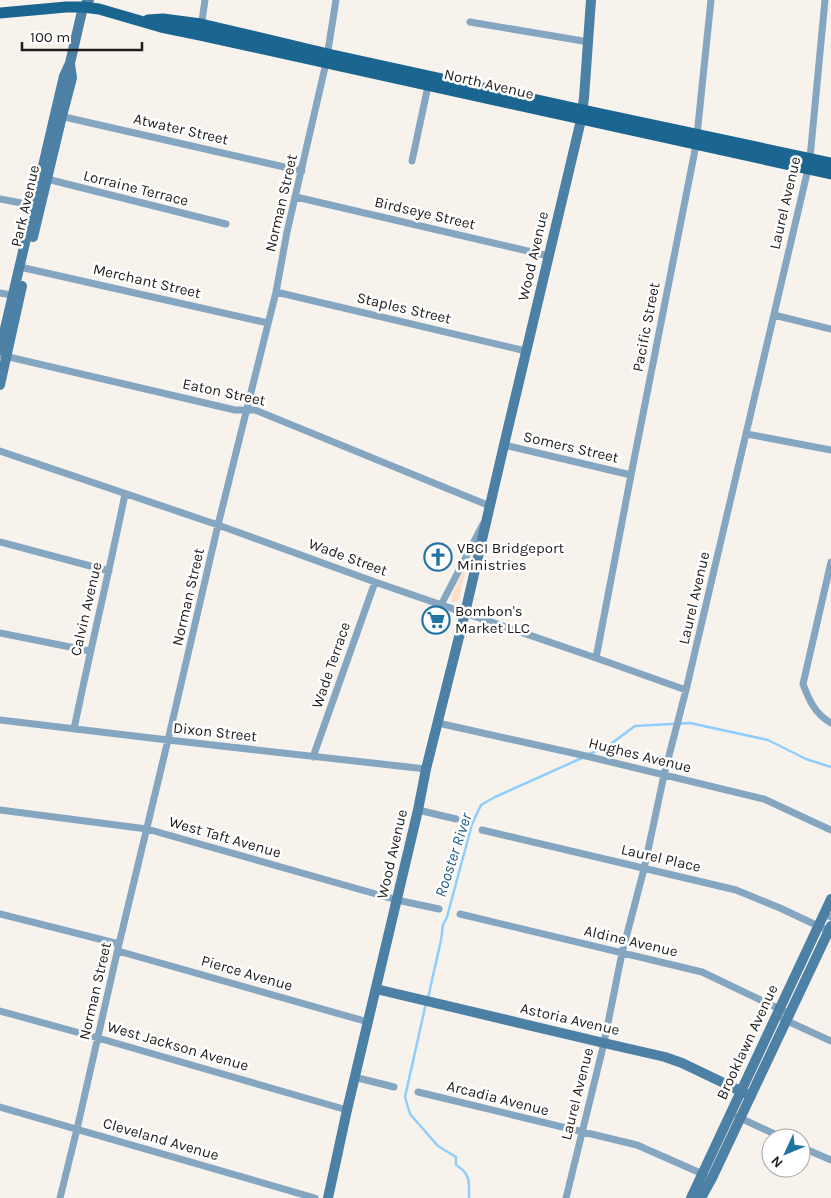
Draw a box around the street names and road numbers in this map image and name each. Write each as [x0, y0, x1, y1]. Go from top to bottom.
street label: North Avenue [442, 65, 536, 103]
street label: Atwater Street [132, 109, 231, 149]
street label: Norman Street [261, 152, 301, 254]
street label: Laurel Avenue [766, 155, 804, 251]
street label: Park Avenue [7, 163, 43, 249]
street label: Lorraine Terrace [82, 166, 190, 210]
street label: Birdseye Street [373, 193, 478, 233]
street label: Wood Avenue [514, 210, 552, 302]
street label: Merchant Street [91, 260, 203, 302]
street label: Pacific Street [628, 280, 664, 373]
street label: Staples Street [355, 288, 453, 328]
street label: Eaton Street [181, 374, 267, 410]
street label: Somers Street [522, 427, 621, 467]
street label: Wade Street [306, 534, 390, 580]
street label: Norman Street [168, 546, 208, 648]
street label: Laurel Avenue [675, 550, 713, 646]
street label: Calvin Avenue [66, 560, 106, 658]
street label: Wade Terrace [308, 620, 354, 710]
street label: Dixon Street [172, 719, 258, 745]
street label: Hughes Avenue [587, 734, 693, 776]
street label: Wood Avenue [373, 808, 411, 900]
street label: West Taft Avenue [167, 812, 283, 862]
street label: Laurel Place [619, 840, 703, 876]
street label: Aldine Avenue [582, 921, 680, 961]
street label: Norman Street [75, 940, 115, 1042]
street label: Pierce Avenue [199, 951, 295, 995]
street label: Brooklawn Avenue [712, 982, 782, 1102]
street label: Astoria Avenue [519, 999, 621, 1039]
street label: West Jackson Avenue [105, 1017, 251, 1075]
street label: Laurel Avenue [557, 1046, 597, 1142]
street label: Arcadia Avenue [445, 1077, 551, 1119]
street label: Cleveland Avenue [101, 1114, 221, 1164]

